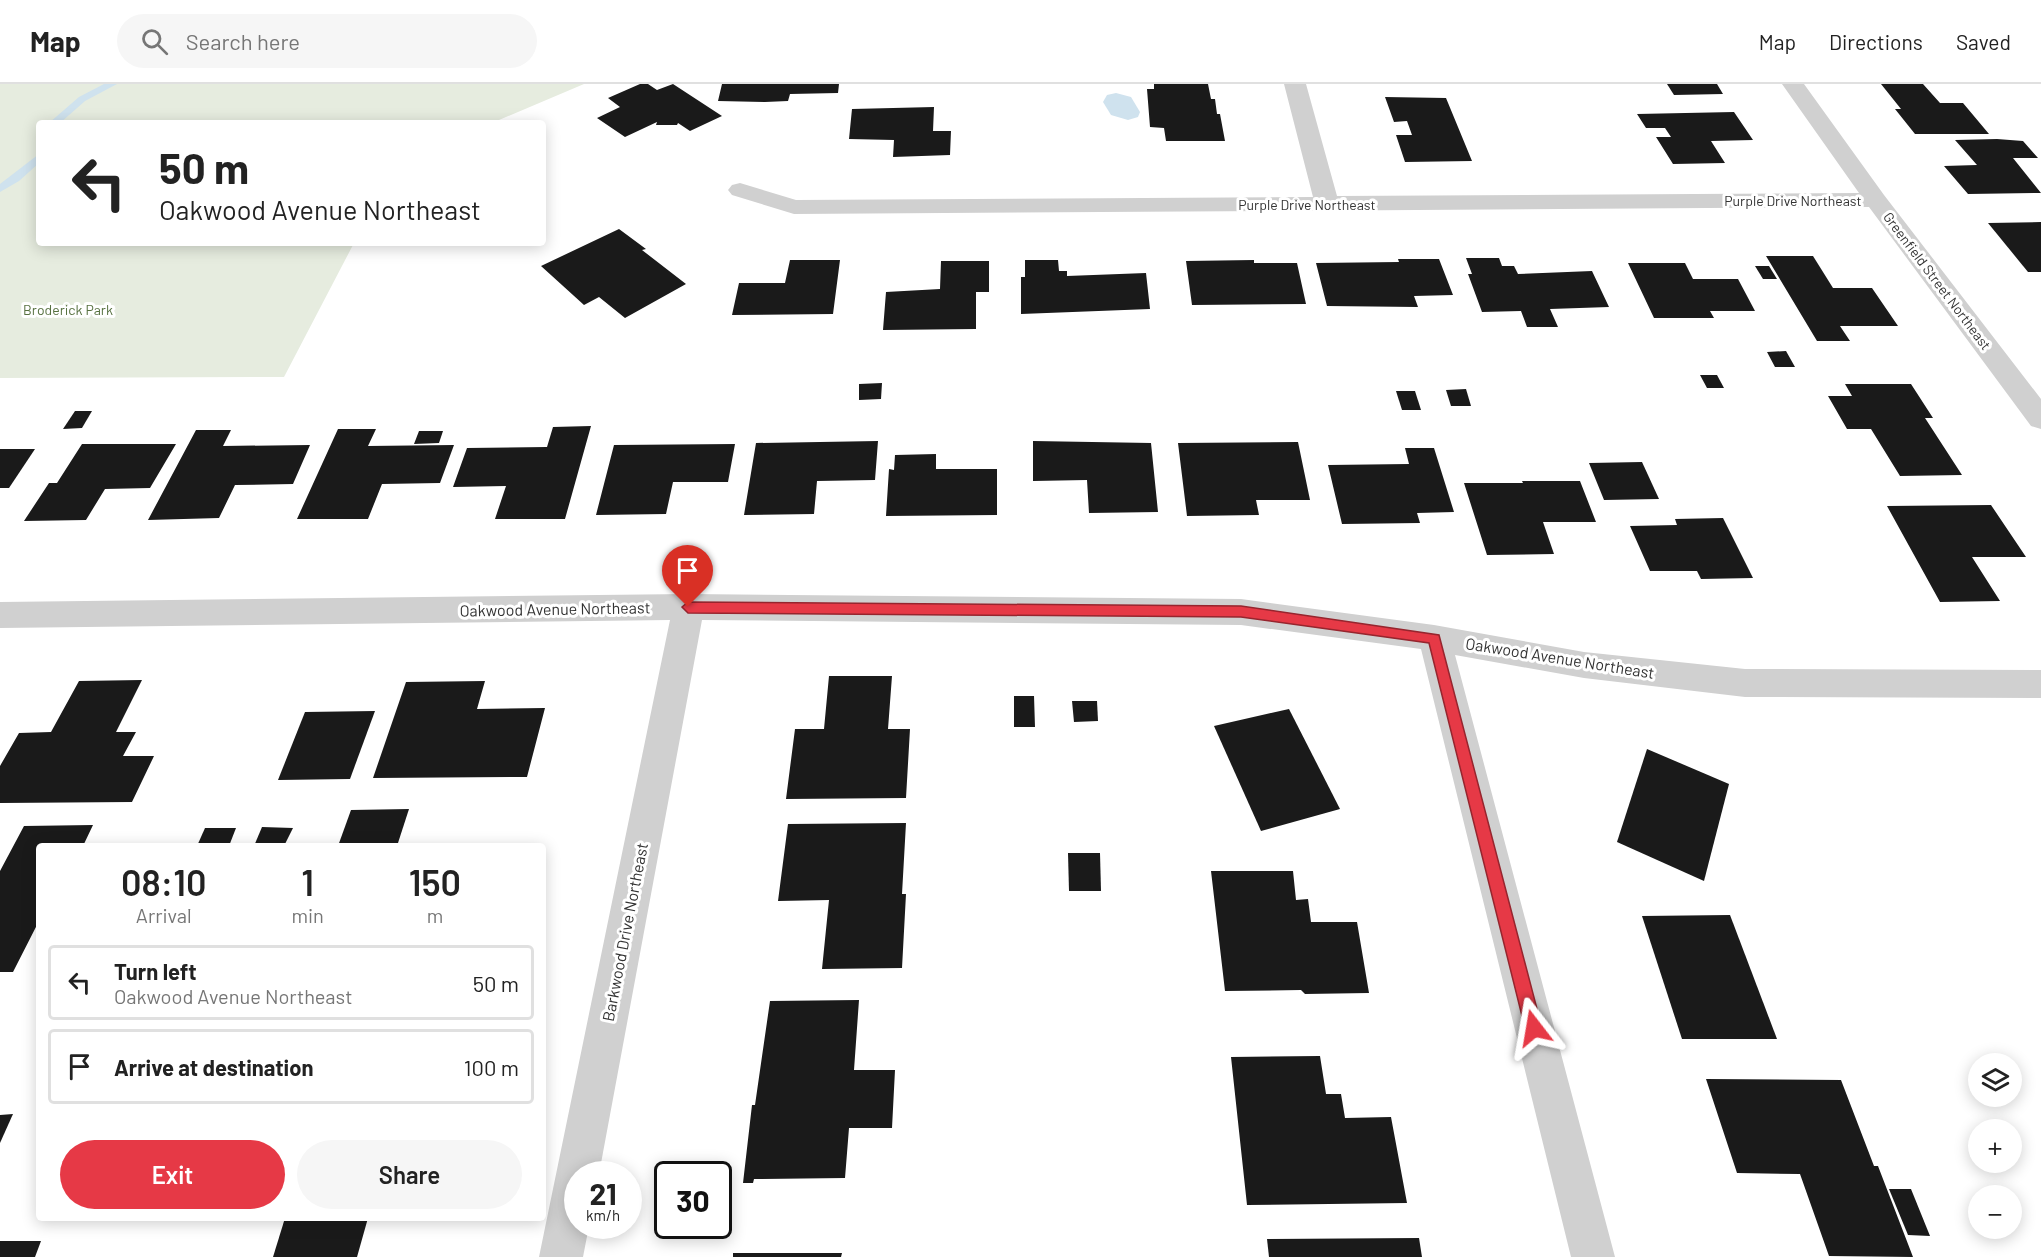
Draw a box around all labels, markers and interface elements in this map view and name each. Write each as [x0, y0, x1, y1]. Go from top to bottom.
search box [117, 14, 537, 68]
text: Map [30, 24, 81, 58]
icon: search [138, 25, 171, 58]
text: Search here [186, 28, 300, 54]
text: Map [1759, 29, 1796, 54]
text: Directions [1829, 29, 1923, 54]
text: Saved [1956, 29, 2011, 54]
text: 50 m [159, 142, 249, 192]
icon: left [60, 144, 138, 222]
street label: Purple Drive Northeast [1724, 192, 1862, 209]
text: Oakwood Avenue Northeast [159, 193, 481, 225]
street label: Purple Drive Northeast [1238, 196, 1376, 213]
street label: Greenfield Street Northeast [1880, 208, 1995, 353]
park label: Broderick Park [23, 301, 113, 318]
pin [662, 545, 713, 607]
icon: arrive [671, 554, 704, 587]
street label: Oakwood Avenue Northeast [459, 597, 651, 620]
street label: Oakwood Avenue Northeast [1464, 633, 1656, 682]
street label: Barkwood Drive Northeast [598, 841, 651, 1023]
text: 08:10 [121, 860, 207, 903]
text: 1 [301, 860, 314, 903]
text: 150 [409, 860, 461, 903]
text: Arrival [136, 903, 192, 927]
text: min [291, 903, 324, 927]
text: m [427, 903, 443, 927]
text: Turn left [114, 958, 197, 984]
icon: left [63, 966, 96, 999]
text: 50 m [473, 970, 519, 996]
text: Oakwood Avenue Northeast [114, 984, 352, 1008]
position arrow [1502, 996, 1566, 1060]
icon: arrive [63, 1050, 96, 1083]
map controls [1968, 1053, 2022, 1239]
button: layers [1968, 1053, 2022, 1107]
text: Arrive at destination [114, 1054, 313, 1080]
text: 100 m [464, 1054, 519, 1080]
button: + [1968, 1119, 2022, 1173]
button: Exit [60, 1140, 285, 1209]
button: Share [297, 1140, 522, 1209]
speed limit sign: 30 [654, 1161, 732, 1239]
text: 21 [589, 1175, 617, 1211]
button: − [1968, 1185, 2022, 1239]
text: km/h [586, 1206, 620, 1224]

